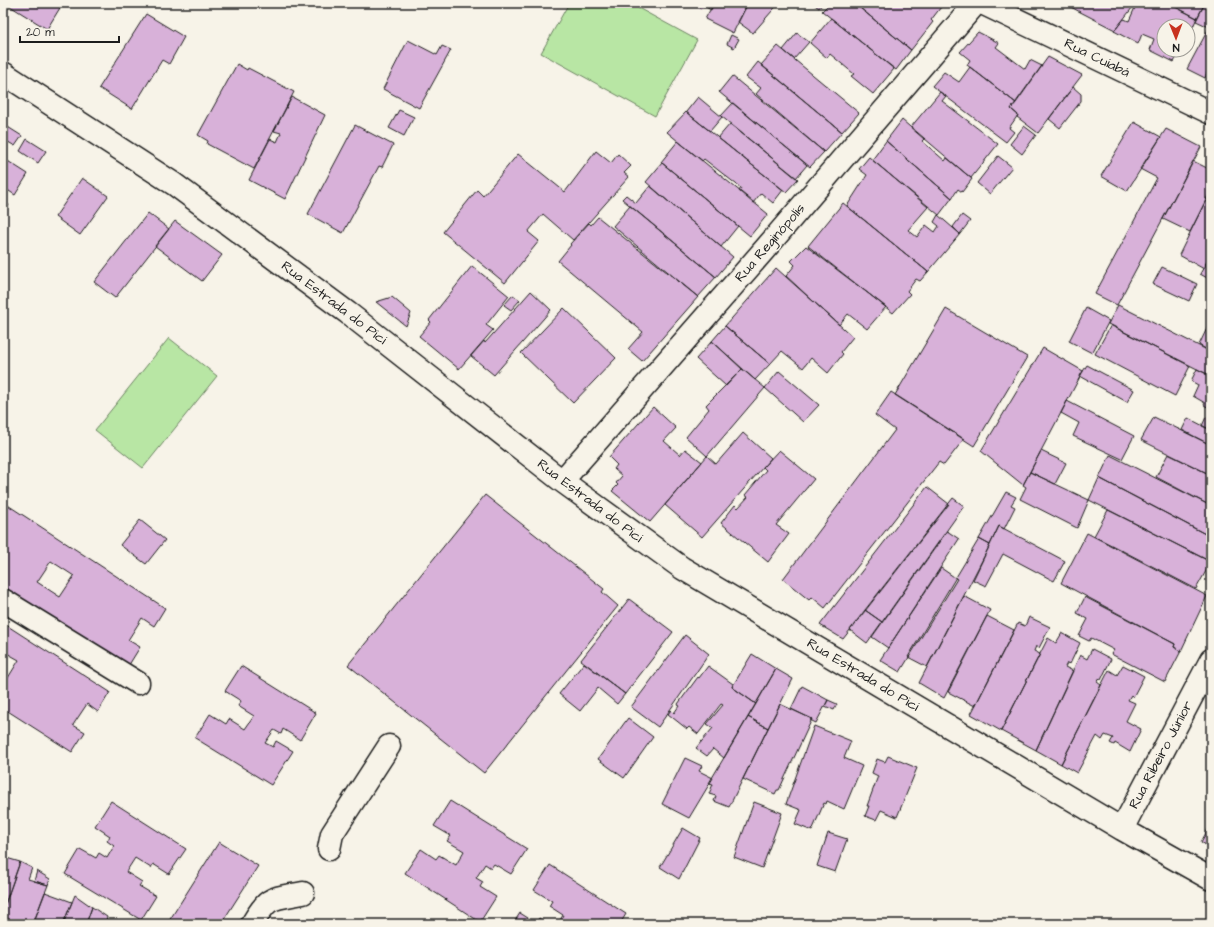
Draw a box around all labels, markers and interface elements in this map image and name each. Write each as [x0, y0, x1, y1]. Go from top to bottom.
scale bar [20, 18, 119, 44]
north arrow [1156, 18, 1196, 58]
text: 20 m [26, 24, 55, 41]
street label: Rua Cuiabá [1061, 33, 1133, 83]
text: N [1172, 40, 1180, 55]
street label: Rua Reginópolis [730, 199, 810, 287]
street label: Rua Estrada do Pici [277, 256, 391, 350]
street label: Rua Estrada do Pici [533, 454, 647, 548]
street label: Rua Estrada do Pici [803, 633, 923, 717]
street label: Rua Ribeiro Júnior [1124, 697, 1198, 813]

